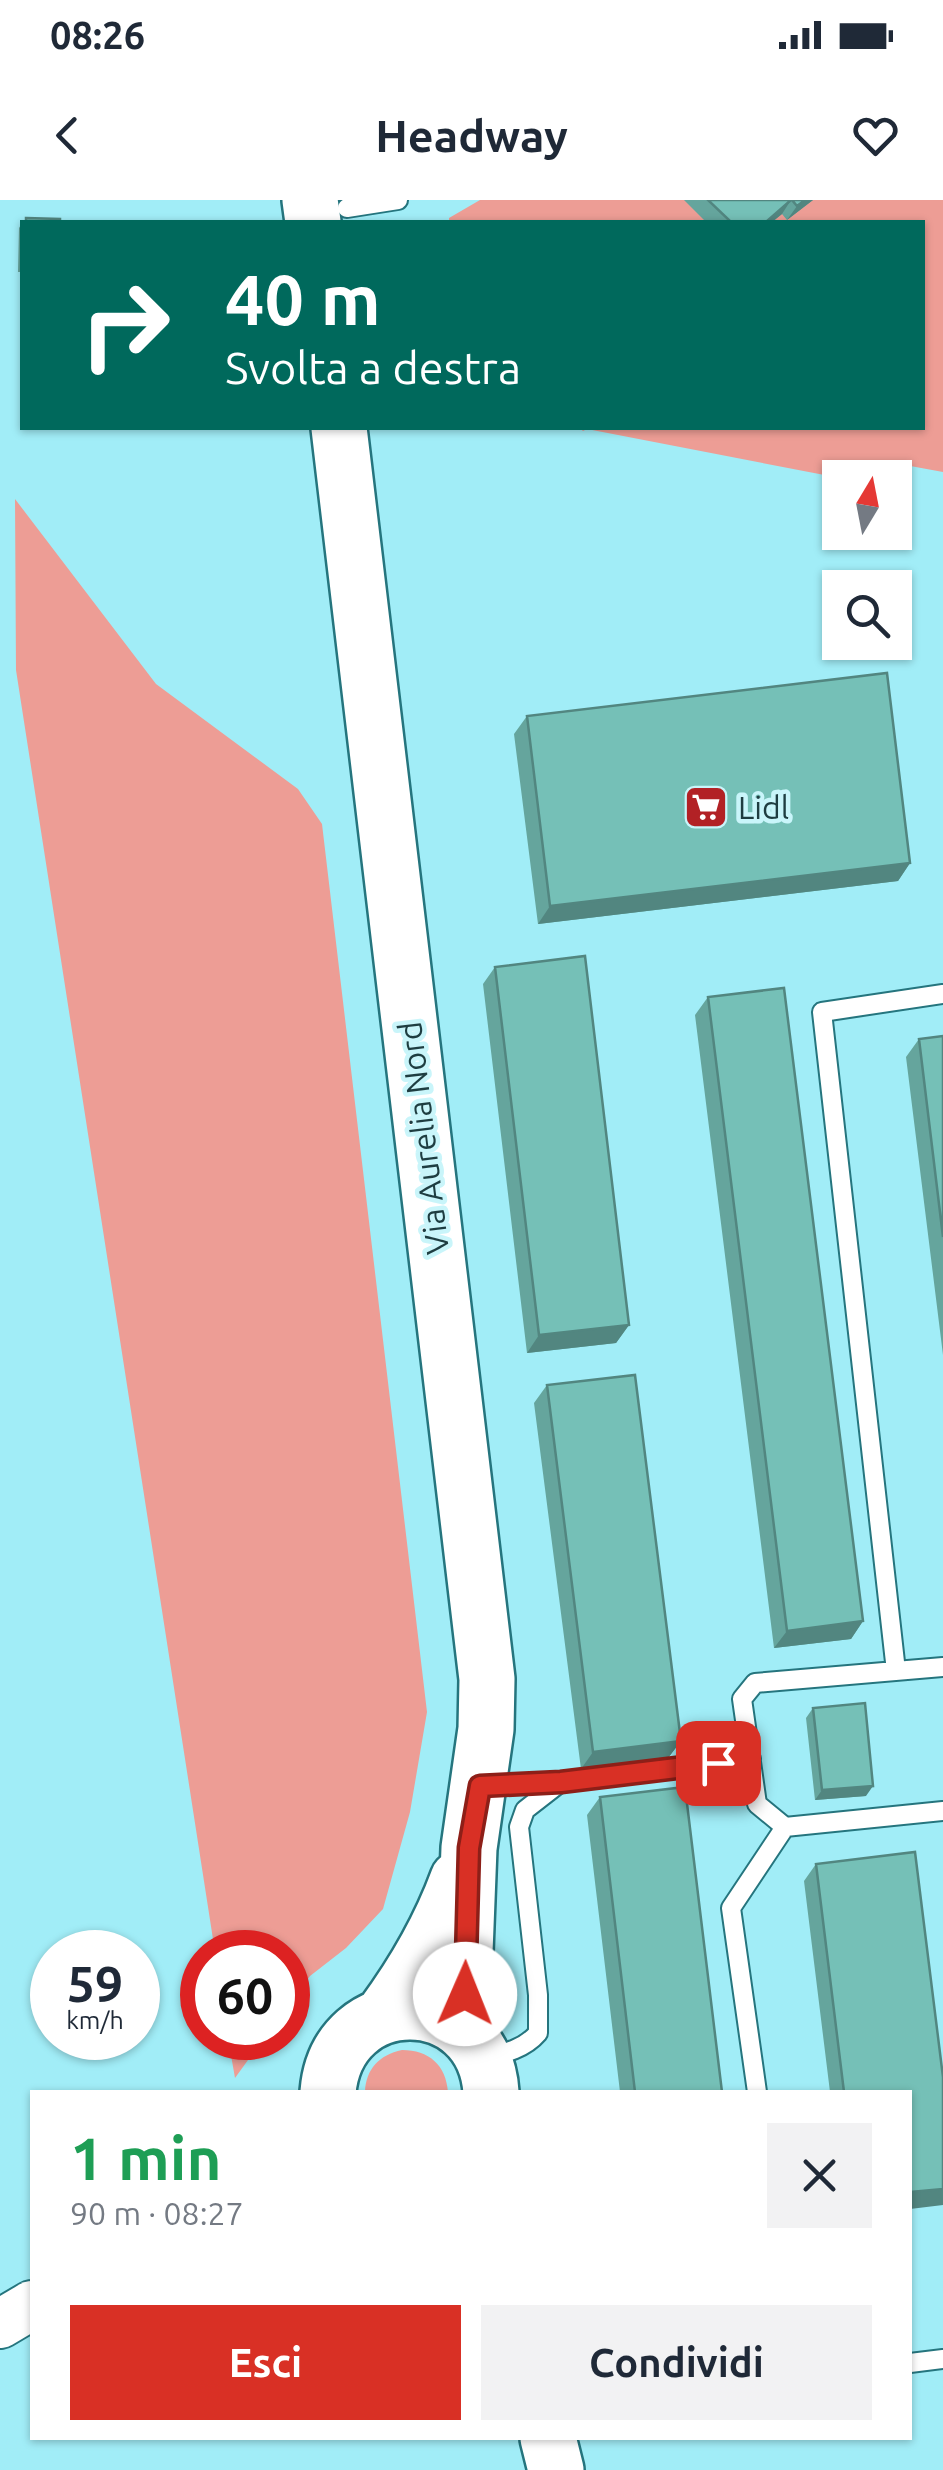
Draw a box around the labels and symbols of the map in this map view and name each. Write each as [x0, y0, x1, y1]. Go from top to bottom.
north arrow [822, 460, 912, 550]
supermarket icon: Lidl [683, 784, 729, 830]
place label: Lidl [738, 789, 789, 825]
street label: Via Aurelia Nord [391, 1020, 455, 1256]
pin [676, 1721, 761, 1806]
speed limit sign: 60 [180, 1930, 310, 2060]
position arrow [413, 1942, 517, 2046]

